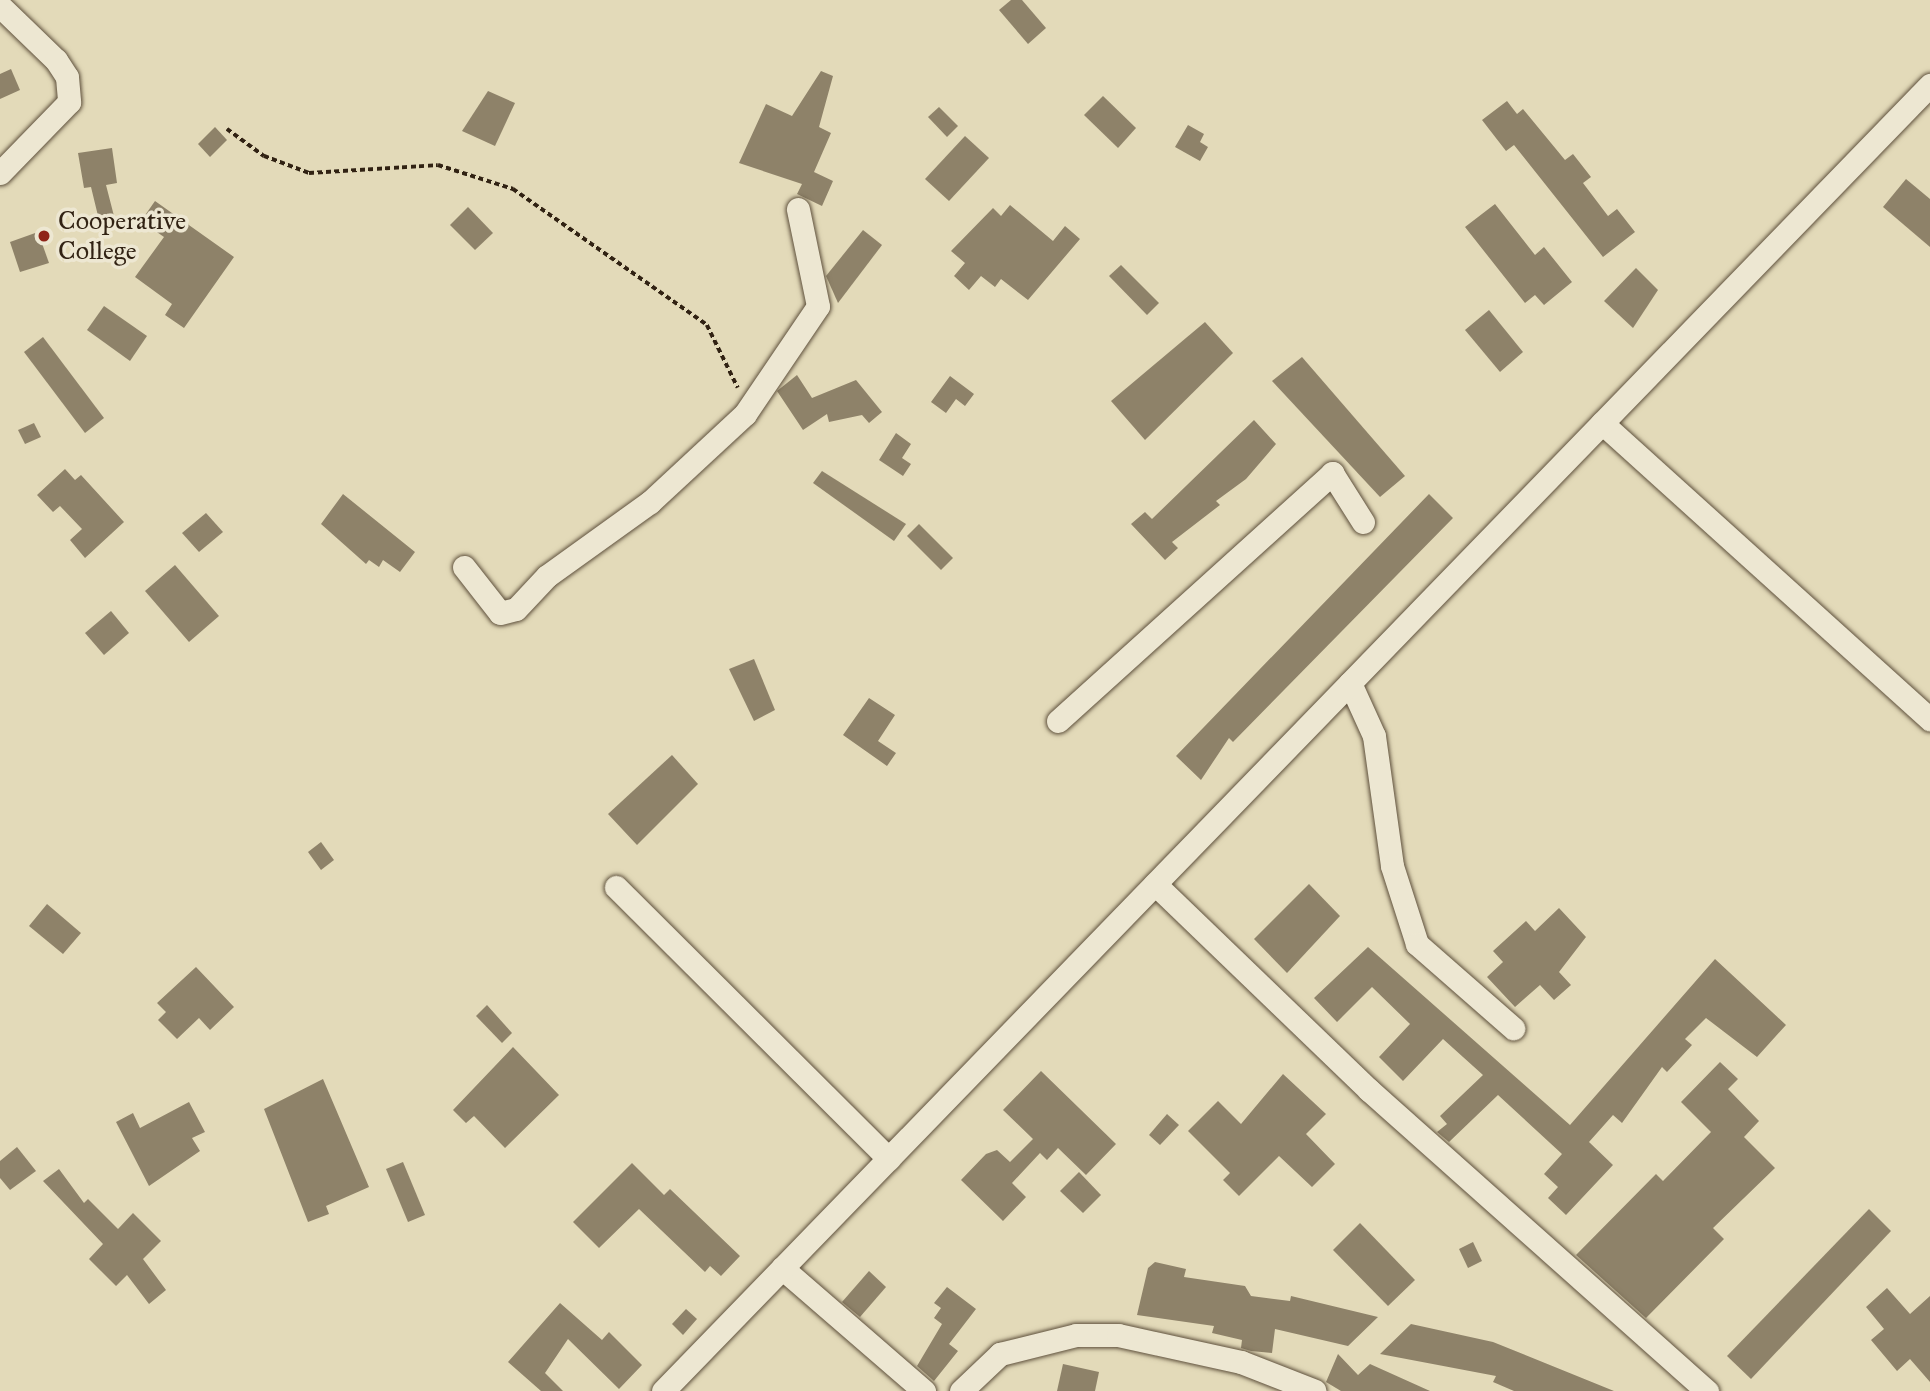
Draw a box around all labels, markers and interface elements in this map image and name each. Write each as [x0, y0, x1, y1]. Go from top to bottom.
place label: Cooperative College [58, 205, 186, 266]
marker: Cooperative College [36, 228, 52, 244]

